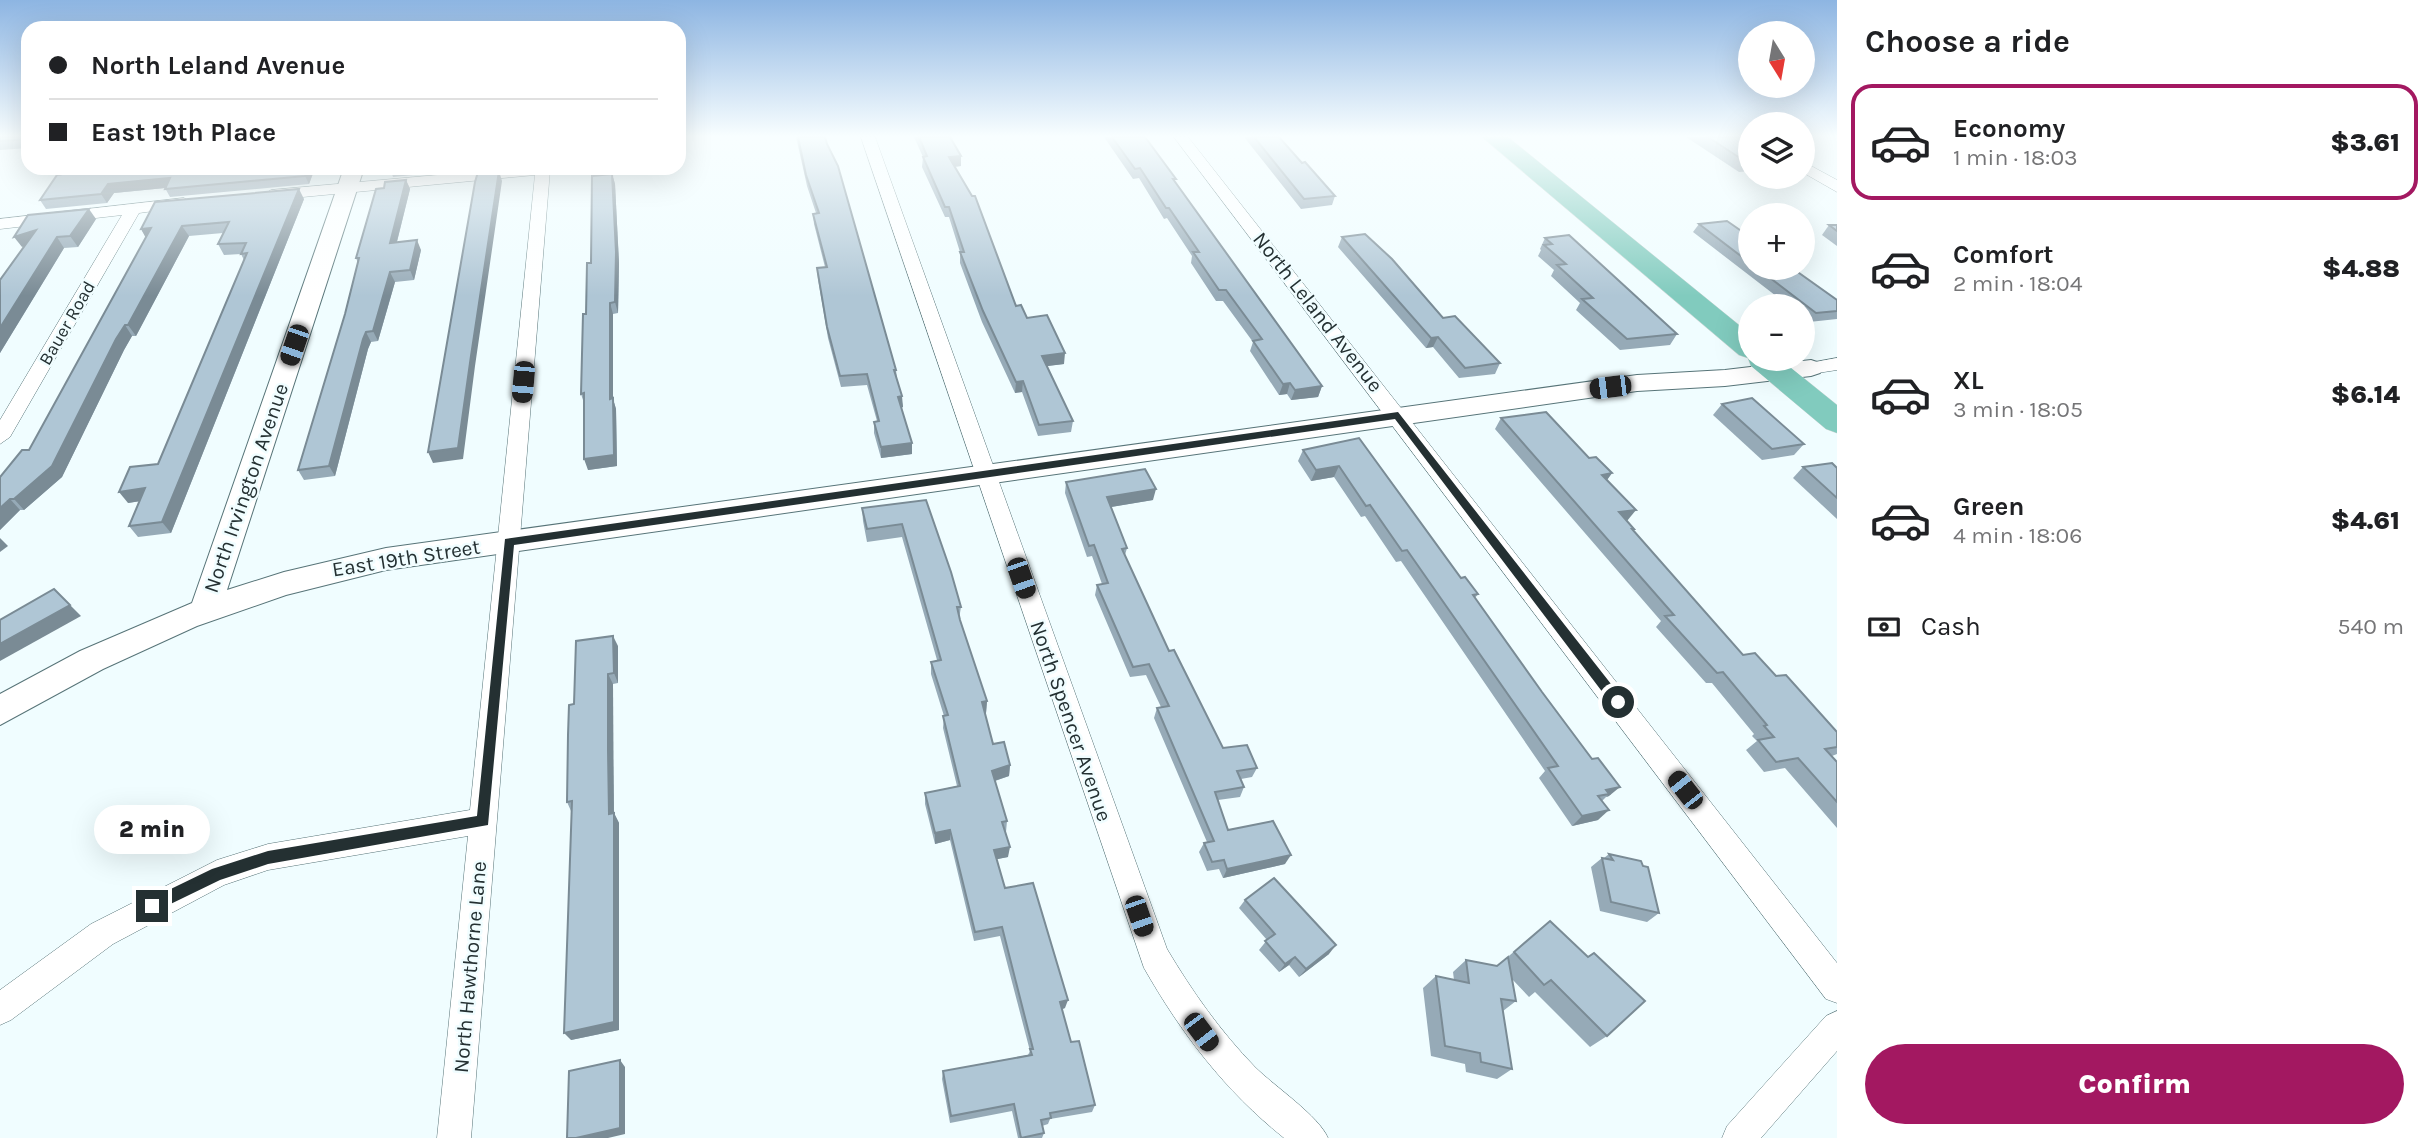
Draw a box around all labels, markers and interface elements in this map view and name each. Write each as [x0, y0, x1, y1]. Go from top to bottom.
north arrow [1738, 21, 1815, 98]
map controls [1738, 21, 1815, 371]
text: Choose a ride [1865, 23, 2070, 60]
text: North Leland Avenue [91, 50, 345, 81]
icon: car [1869, 111, 1932, 174]
button: layers [1738, 112, 1815, 189]
text: Economy [1953, 113, 2065, 144]
text: East 19th Place [91, 117, 276, 148]
text: $3.61 [2330, 127, 2400, 158]
text: 1 min · 18:03 [1953, 144, 2078, 171]
button: + [1738, 203, 1815, 280]
street label: North Leland Avenue [1248, 227, 1388, 397]
icon: car [1869, 237, 1932, 300]
text: Comfort [1953, 239, 2054, 270]
text: $4.88 [2322, 253, 2400, 284]
text: 2 min · 18:04 [1953, 270, 2083, 297]
street label: Bauer Road [34, 277, 100, 369]
button: − [1738, 294, 1815, 371]
car [278, 322, 311, 368]
car [511, 360, 536, 404]
icon: car [1869, 363, 1932, 426]
text: XL [1953, 365, 1984, 396]
car [1588, 374, 1633, 400]
text: $6.14 [2331, 379, 2400, 410]
street label: North Irvington Avenue [199, 380, 293, 596]
text: 3 min · 18:05 [1953, 396, 2083, 423]
icon: car [1869, 489, 1932, 552]
text: Green [1953, 491, 2025, 522]
text: $4.61 [2331, 505, 2400, 536]
text: 4 min · 18:06 [1953, 522, 2082, 549]
street label: East 19th Street [330, 534, 482, 582]
car [1005, 555, 1038, 601]
icon: cash [1865, 608, 1903, 646]
text: Cash [1921, 611, 1981, 642]
text: 540 m [2338, 613, 2404, 640]
street label: North Spencer Avenue [1025, 617, 1117, 825]
route start [1602, 686, 1634, 718]
car [1664, 767, 1707, 813]
callout: 2 min [94, 804, 210, 853]
text: 2 min [119, 816, 185, 843]
street label: North Hawthorne Lane [449, 860, 491, 1074]
route end [136, 890, 168, 922]
car [1123, 893, 1156, 939]
car [1180, 1009, 1223, 1055]
button: Confirm [1865, 1044, 2404, 1124]

